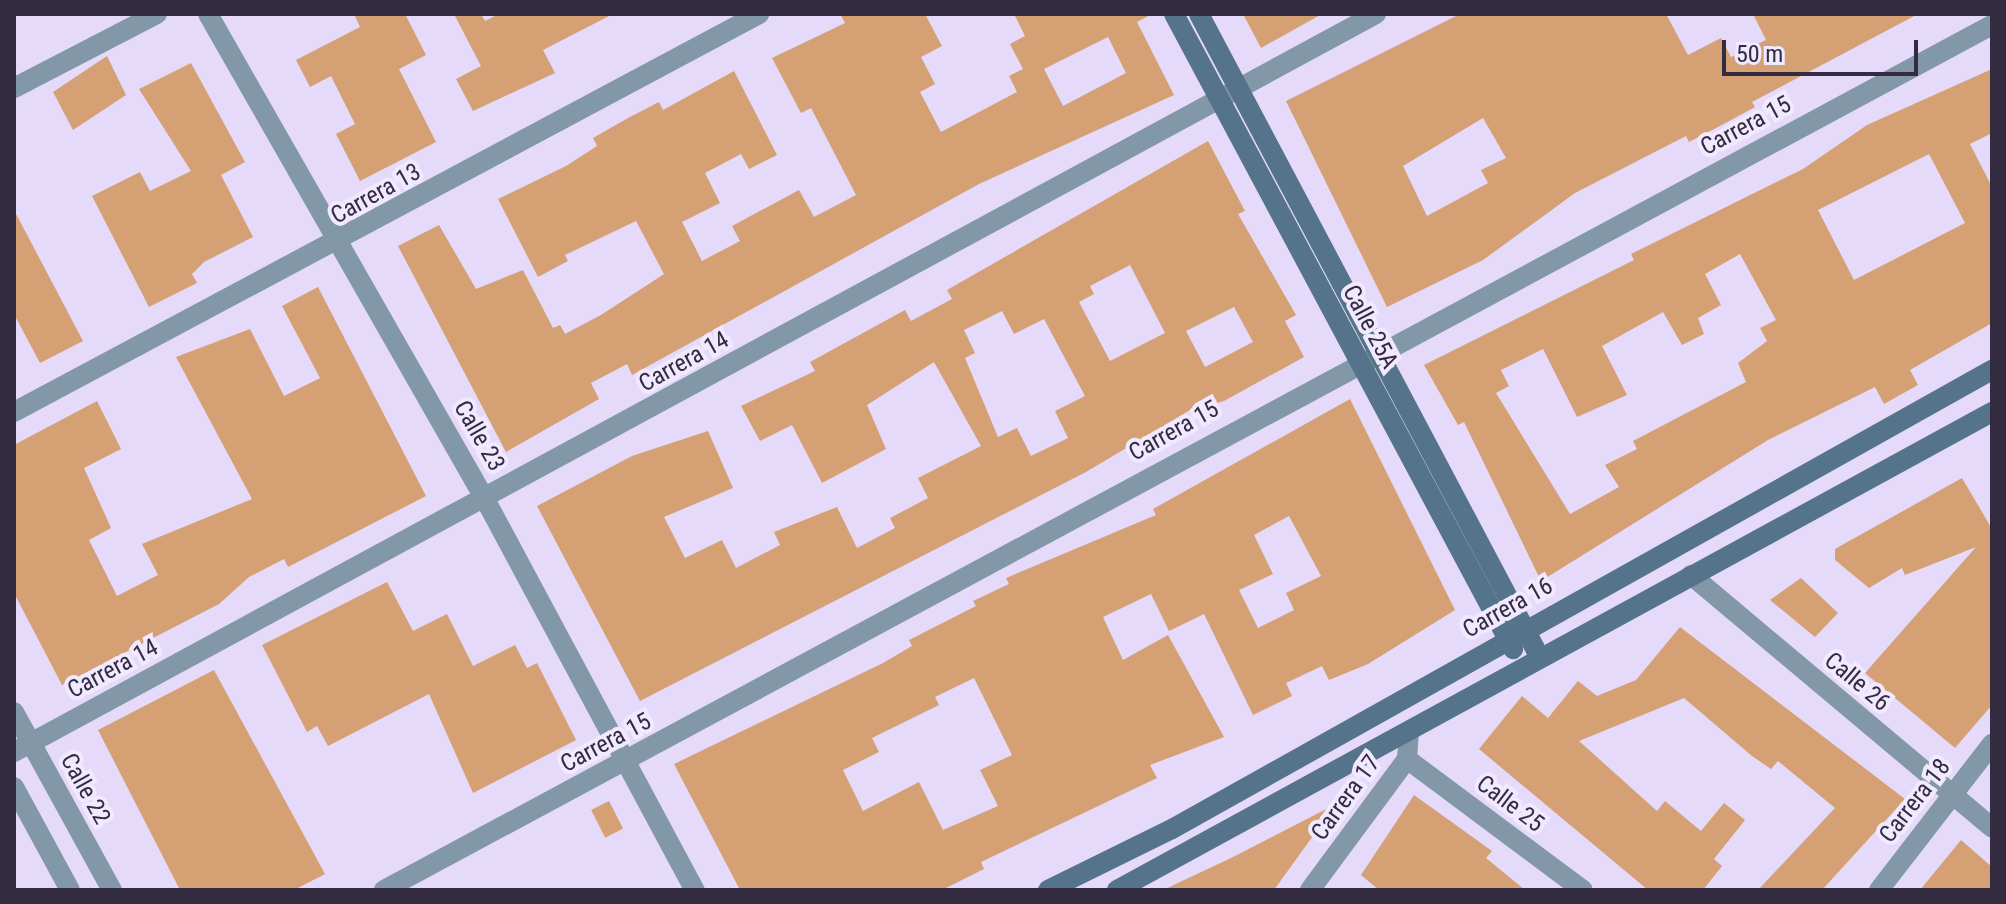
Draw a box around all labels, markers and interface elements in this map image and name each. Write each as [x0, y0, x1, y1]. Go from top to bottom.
scale bar [1726, 24, 1922, 74]
text: 50 m [1736, 40, 1783, 68]
street label: Carrera 15 [1696, 90, 1796, 162]
street label: Carrera 13 [326, 158, 426, 230]
street label: Calle 25A [1336, 280, 1404, 374]
street label: Carrera 14 [634, 326, 734, 398]
street label: Carrera 15 [1124, 395, 1224, 467]
street label: Calle 23 [447, 396, 511, 476]
street label: Carrera 16 [1458, 572, 1558, 644]
street label: Carrera 14 [63, 633, 163, 705]
street label: Calle 26 [1818, 646, 1896, 718]
street label: Carrera 15 [556, 707, 656, 779]
street label: Calle 22 [54, 749, 116, 829]
street label: Carrera 17 [1305, 750, 1387, 846]
street label: Carrera 18 [1873, 753, 1957, 849]
street label: Calle 25 [1471, 769, 1549, 839]

